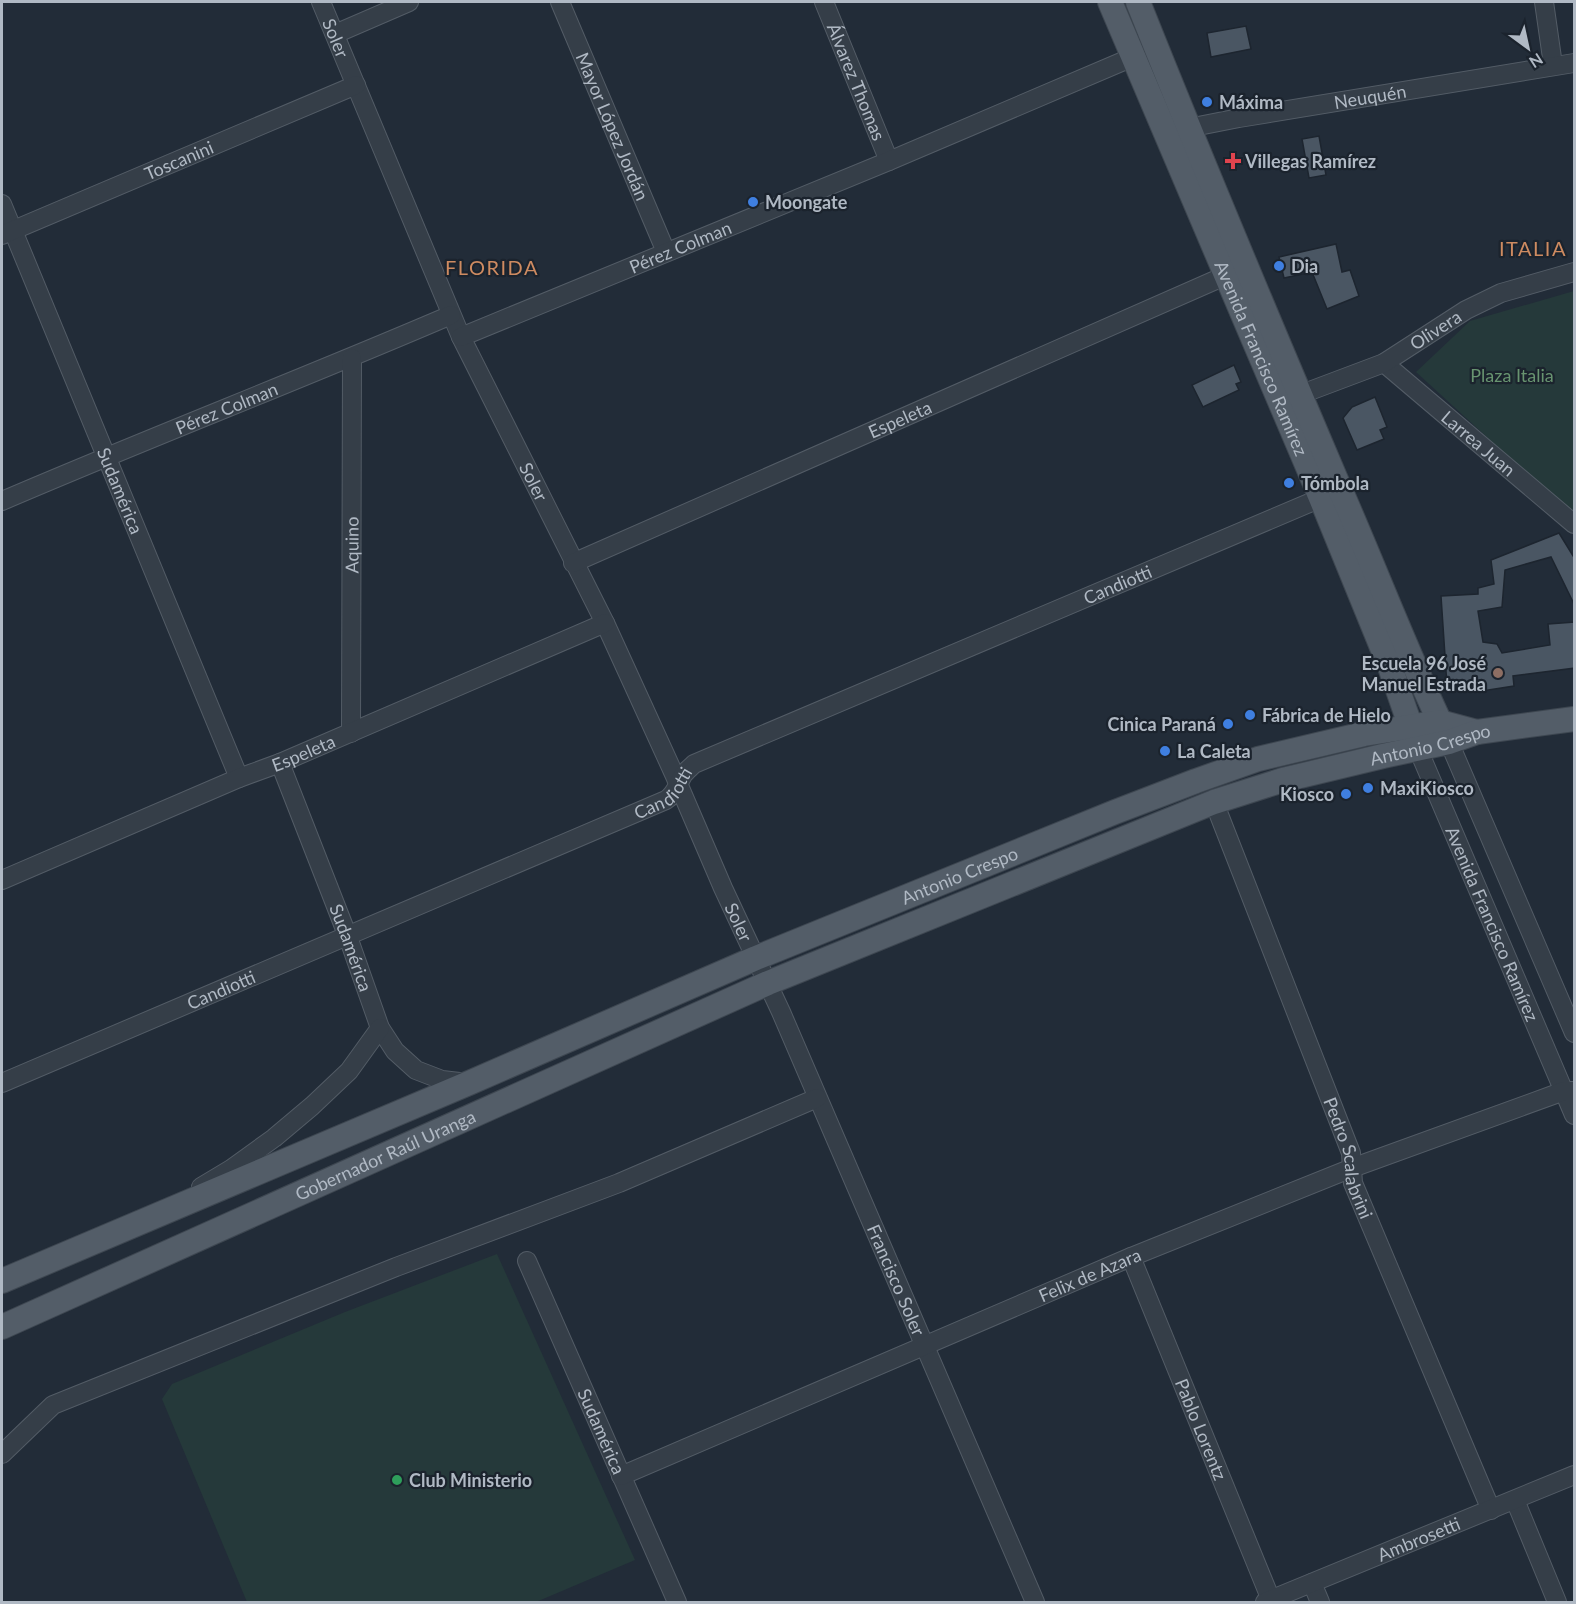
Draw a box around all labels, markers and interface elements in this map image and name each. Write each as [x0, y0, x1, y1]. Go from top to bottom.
street label: Soler [318, 15, 354, 61]
north arrow [1498, 18, 1558, 78]
street label: Álvarez Thomas [823, 20, 890, 144]
street label: Mayor López Jordán [572, 49, 654, 204]
text: N [1526, 50, 1547, 72]
street label: Neuquén [1332, 80, 1408, 113]
place label: Máxima [1219, 91, 1283, 113]
marker: Máxima [1200, 95, 1214, 109]
street label: Toscanini [141, 136, 217, 184]
place label: Villegas Ramírez [1244, 150, 1376, 172]
marker: Villegas Ramírez [1226, 154, 1240, 168]
place label: Moongate [765, 191, 848, 213]
marker: Moongate [746, 195, 760, 209]
street label: Pérez Colman [626, 216, 735, 278]
district label: ITALIA [1499, 236, 1567, 260]
district label: FLORIDA [445, 255, 539, 279]
place label: Dia [1291, 255, 1318, 277]
street label: Avenida Francisco Ramírez [1210, 257, 1313, 459]
marker: Dia [1272, 259, 1286, 273]
street label: Olivera [1406, 305, 1465, 354]
park label: Plaza Italia [1470, 364, 1554, 386]
street label: Pérez Colman [172, 377, 281, 439]
street label: Espeleta [865, 396, 935, 443]
street label: Larrea Juan [1437, 406, 1520, 481]
street label: Sudamérica [93, 444, 148, 537]
street label: Soler [515, 459, 553, 505]
place label: Tómbola [1301, 472, 1369, 494]
marker: Tómbola [1282, 476, 1296, 490]
street label: Aquino [340, 517, 363, 573]
street label: Candiotti [1080, 560, 1155, 609]
place label: Escuela 96 José Manuel Estrada [1361, 652, 1486, 695]
marker: Escuela 96 José Manuel Estrada [1491, 666, 1505, 680]
place label: Fábrica de Hielo [1262, 704, 1391, 726]
marker: Fábrica de Hielo [1243, 708, 1257, 722]
place label: Cinica Paraná [1108, 713, 1216, 735]
marker: Cinica Paraná [1221, 717, 1235, 731]
street label: Antonio Crespo [1368, 719, 1492, 770]
street label: Espeleta [269, 730, 338, 776]
place label: La Caleta [1177, 740, 1251, 762]
marker: La Caleta [1158, 744, 1172, 758]
street label: Candiotti [630, 763, 696, 823]
place label: MaxiKiosco [1380, 777, 1474, 799]
marker: MaxiKiosco [1361, 781, 1375, 795]
place label: Kiosco [1280, 783, 1334, 805]
marker: Kiosco [1339, 787, 1353, 801]
street label: Avenida Francisco Ramírez [1441, 823, 1544, 1025]
street label: Antonio Crespo [898, 842, 1021, 909]
street label: Soler [720, 899, 758, 945]
street label: Sudamérica [325, 901, 377, 994]
street label: Candiotti [183, 965, 258, 1014]
street label: Pedro Scalabrini [1319, 1094, 1378, 1222]
street label: Gobernador Raúl Uranga [292, 1105, 479, 1205]
street label: Francisco Soler [863, 1221, 930, 1339]
street label: Felix de Azara [1035, 1243, 1144, 1306]
street label: Pablo Lorentz [1171, 1375, 1232, 1483]
street label: Sudamérica [573, 1385, 630, 1478]
place label: Club Ministerio [409, 1469, 532, 1491]
marker: Club Ministerio [390, 1473, 404, 1487]
street label: Ambrosetti [1374, 1512, 1463, 1566]

